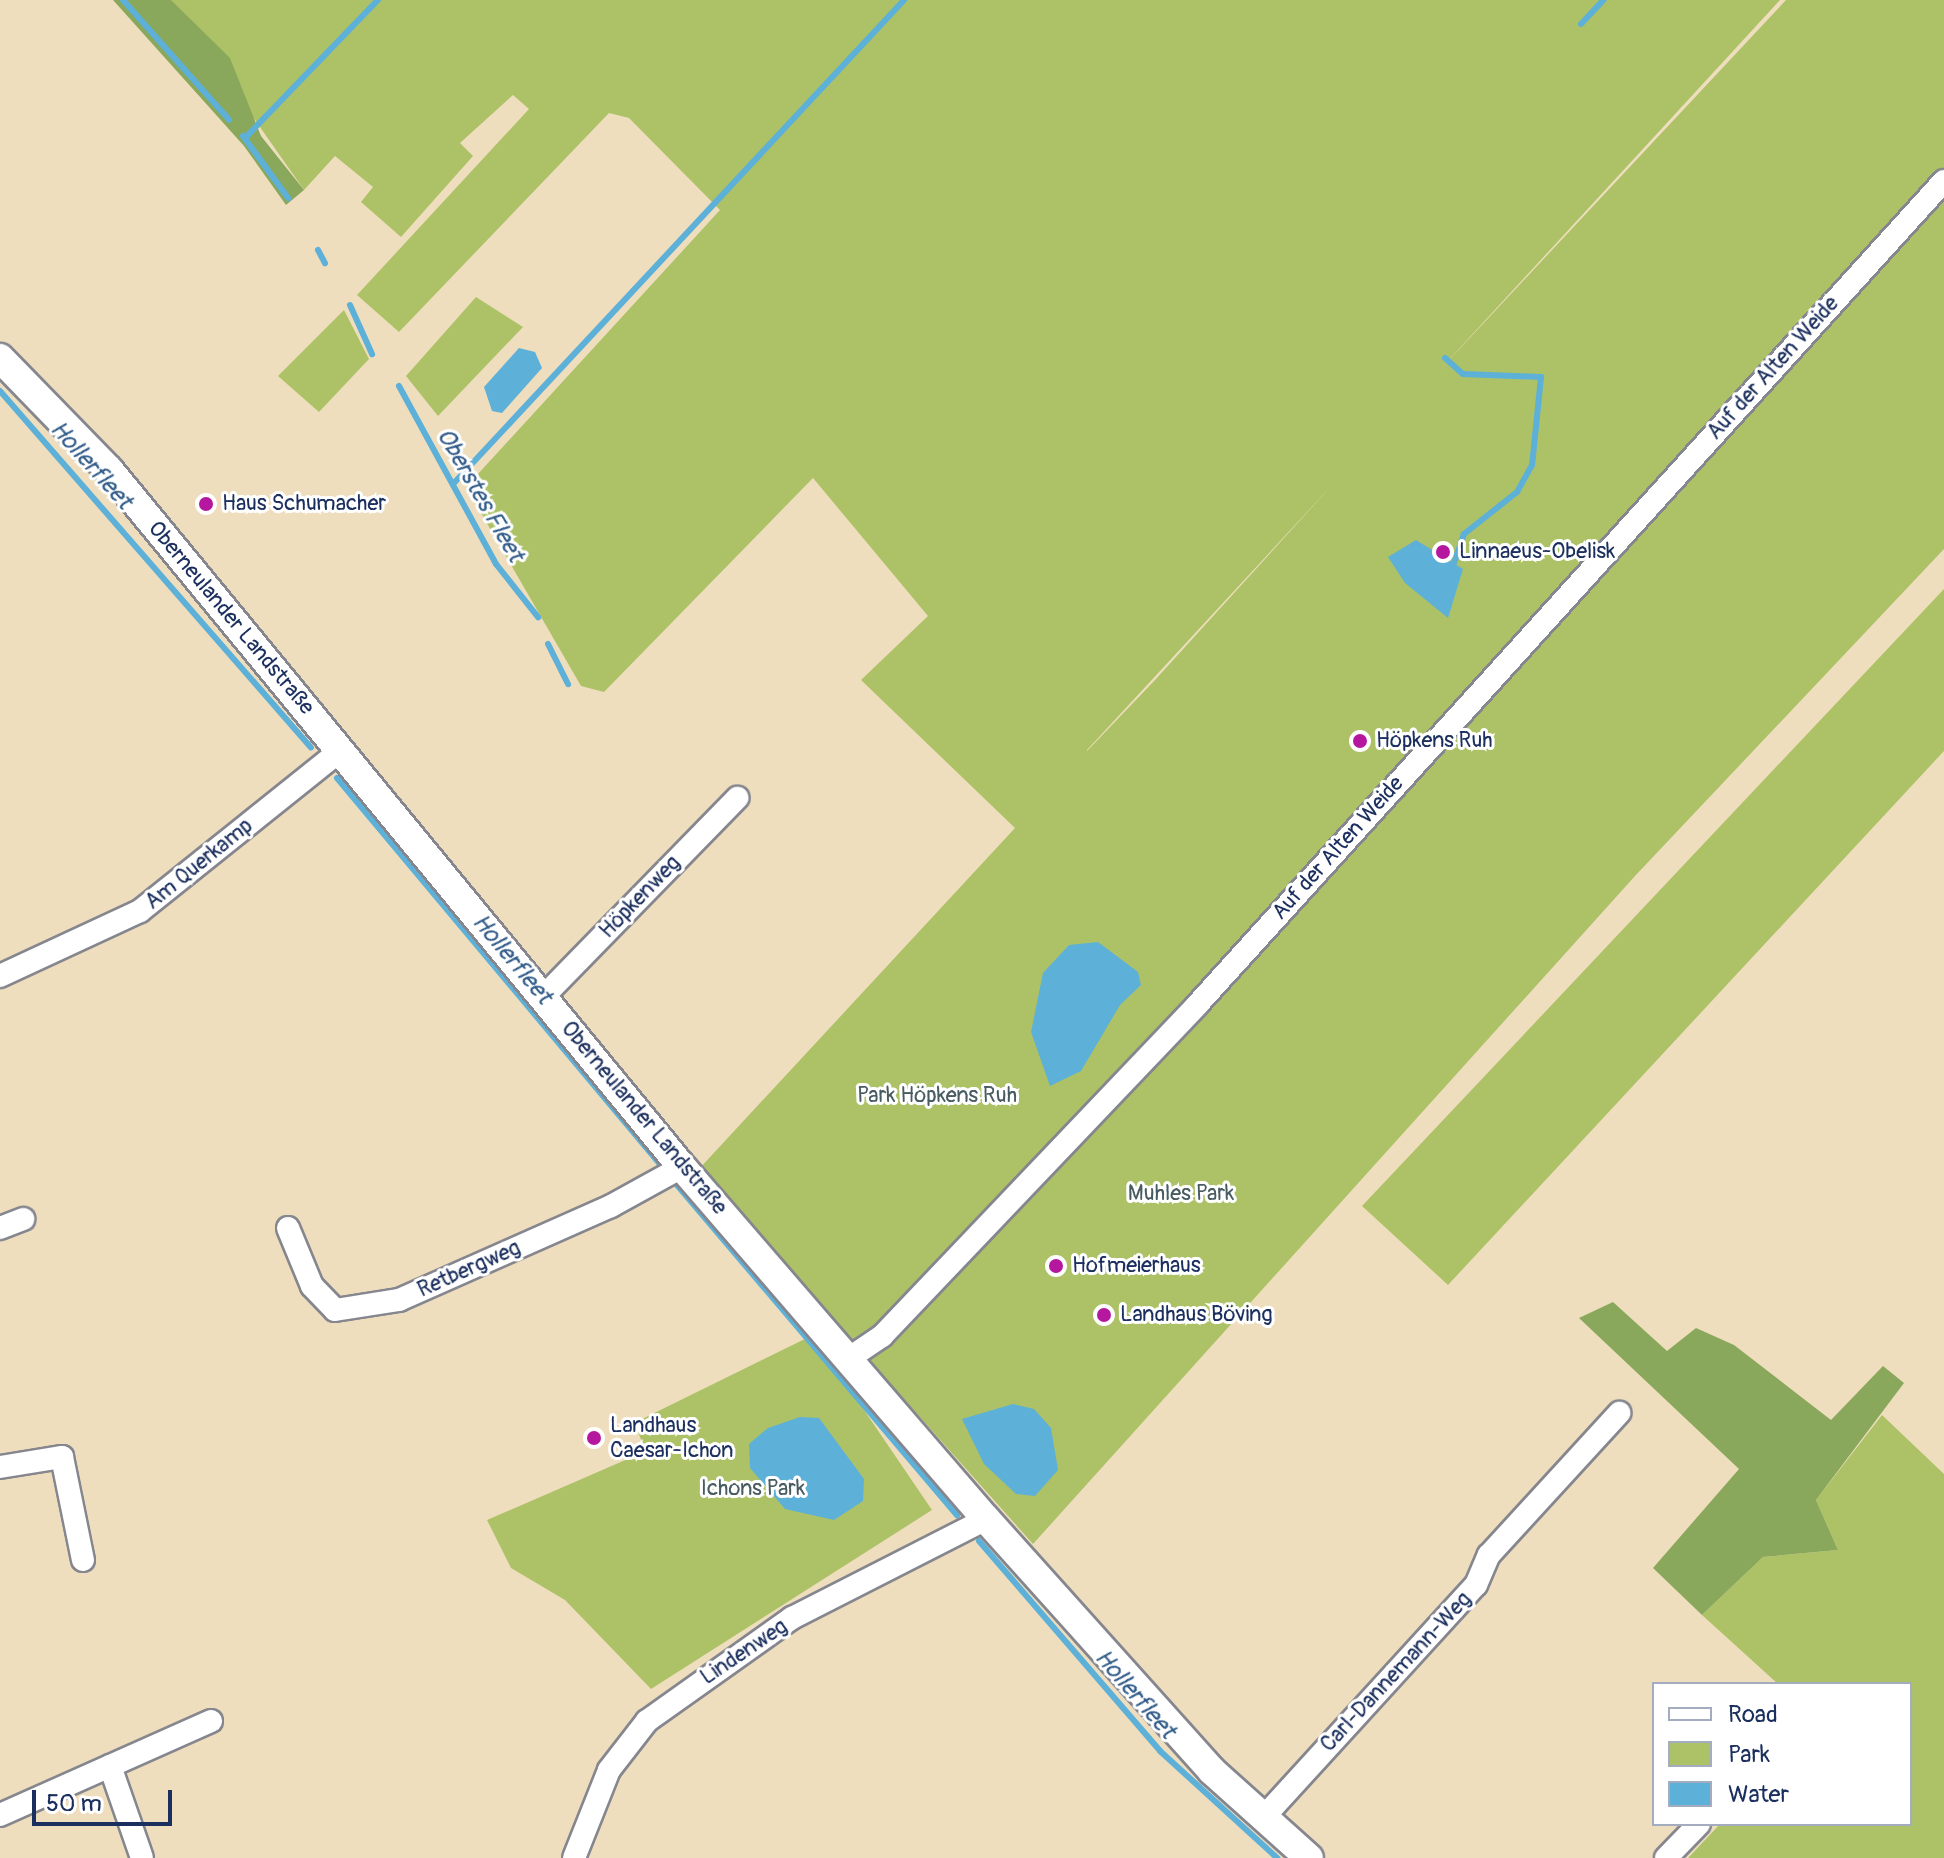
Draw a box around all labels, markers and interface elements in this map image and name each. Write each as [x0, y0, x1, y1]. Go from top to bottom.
street label: Auf der Alten Weide [1702, 291, 1844, 445]
water label: Hollerfleet [44, 415, 138, 515]
water label: Oberstes Fleet [430, 423, 530, 567]
place label: Haus Schumacher [222, 491, 386, 517]
marker: Haus Schumacher [197, 495, 215, 513]
street label: Oberneulander Landstraße [142, 516, 320, 720]
place label: Linnaeus-Obelisk [1459, 539, 1615, 565]
marker: Linnaeus-Obelisk [1434, 543, 1452, 561]
place label: Höpkens Ruh [1376, 728, 1493, 754]
marker: Höpkens Ruh [1351, 732, 1369, 750]
street label: Auf der Alten Weide [1267, 771, 1409, 925]
street label: Am Querkamp [140, 813, 258, 915]
street label: Höpkenweg [594, 850, 686, 944]
water label: Hollerfleet [466, 908, 558, 1010]
street label: Oberneulander Landstraße [555, 1016, 733, 1220]
park label: Park Höpkens Ruh [857, 1083, 1017, 1109]
park label: Muhles Park [1128, 1181, 1234, 1207]
street label: Retbergweg [413, 1235, 525, 1303]
place label: Hofmeierhaus [1072, 1253, 1201, 1279]
marker: Hofmeierhaus [1047, 1257, 1065, 1275]
place label: Landhaus Böving [1120, 1302, 1273, 1328]
marker: Landhaus Böving [1095, 1306, 1113, 1324]
place label: Landhaus Caesar-Ichon [610, 1412, 734, 1464]
marker: Landhaus Caesar-Ichon [585, 1429, 603, 1447]
park label: Ichons Park [701, 1476, 805, 1502]
street label: Carl-Dannemann-Weg [1315, 1586, 1477, 1758]
street label: Lindenweg [696, 1613, 792, 1691]
water label: Hollerfleet [1088, 1644, 1182, 1744]
legend [1652, 1682, 1912, 1826]
text: Road [1728, 1700, 1778, 1729]
text: Park [1728, 1740, 1770, 1769]
scale bar [36, 1774, 176, 1824]
text: Water [1728, 1780, 1789, 1809]
text: 50 m [46, 1789, 102, 1818]

